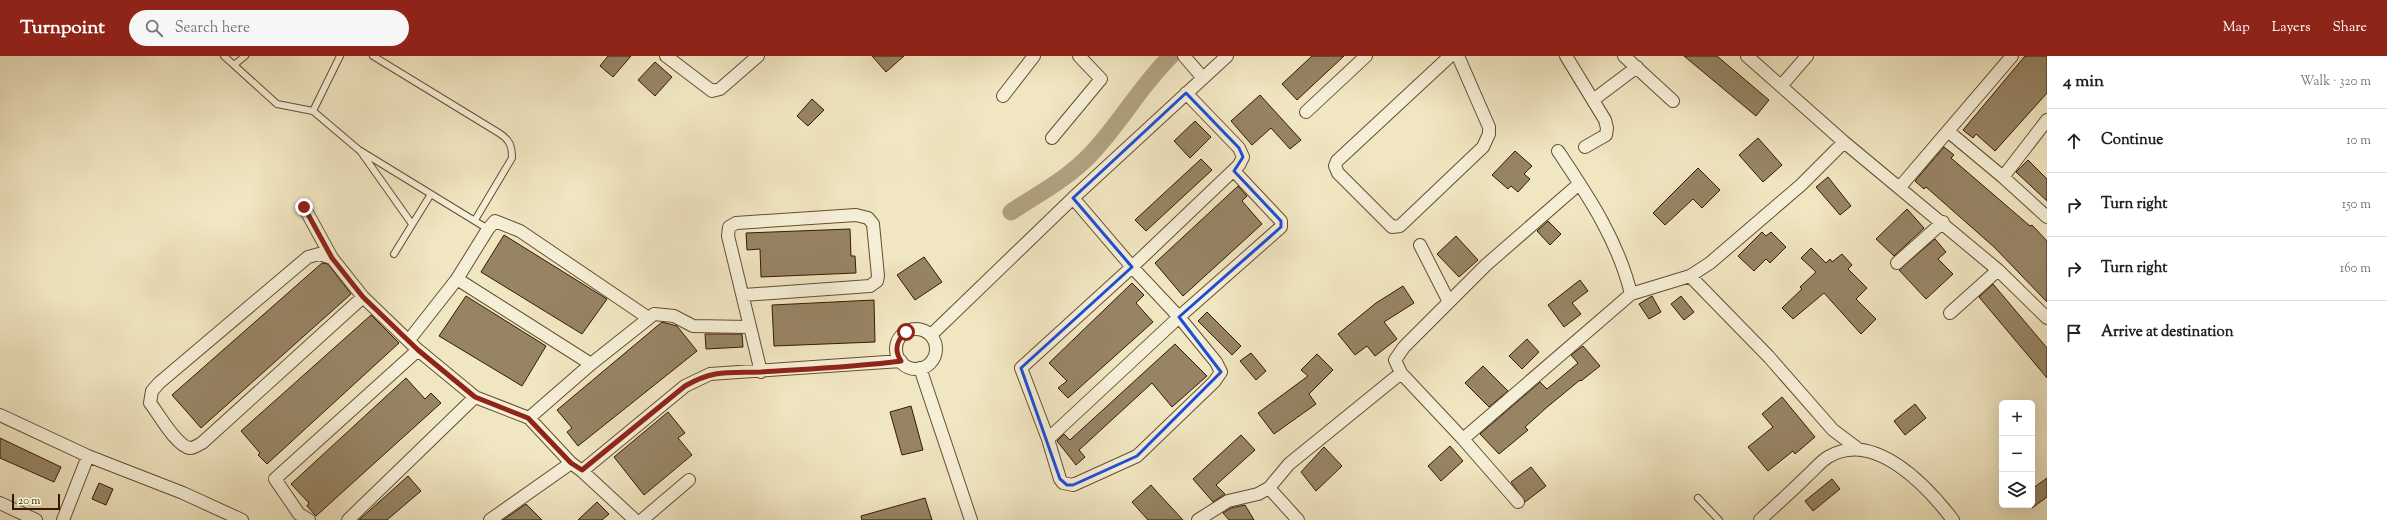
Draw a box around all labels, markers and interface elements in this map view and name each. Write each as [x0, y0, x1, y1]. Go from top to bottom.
search box [129, 10, 409, 46]
text: Turnpoint [20, 15, 105, 42]
icon: search [143, 17, 165, 39]
text: Search here [175, 18, 250, 39]
text: Map [2223, 18, 2250, 38]
text: Layers [2272, 18, 2310, 38]
text: Share [2332, 18, 2367, 38]
text: 4 min [2063, 70, 2104, 94]
text: Walk · 320 m [2300, 73, 2371, 91]
icon: ahead [2063, 130, 2085, 152]
text: Continue [2101, 130, 2163, 151]
text: 10 m [2346, 132, 2371, 150]
icon: right [2063, 194, 2085, 216]
text: Turn right [2101, 194, 2167, 215]
text: 150 m [2342, 196, 2371, 214]
route end [295, 198, 313, 216]
icon: right [2063, 258, 2085, 280]
text: Turn right [2101, 258, 2167, 279]
text: 160 m [2340, 260, 2371, 278]
icon: arrive [2063, 322, 2085, 344]
text: Arrive at destination [2101, 322, 2234, 343]
route start [897, 323, 915, 341]
map controls [1999, 400, 2035, 508]
button: + [1999, 400, 2035, 436]
button: − [1999, 436, 2035, 472]
button: layers [1999, 472, 2035, 508]
scale bar [12, 492, 60, 511]
text: 20 m [18, 493, 40, 509]

